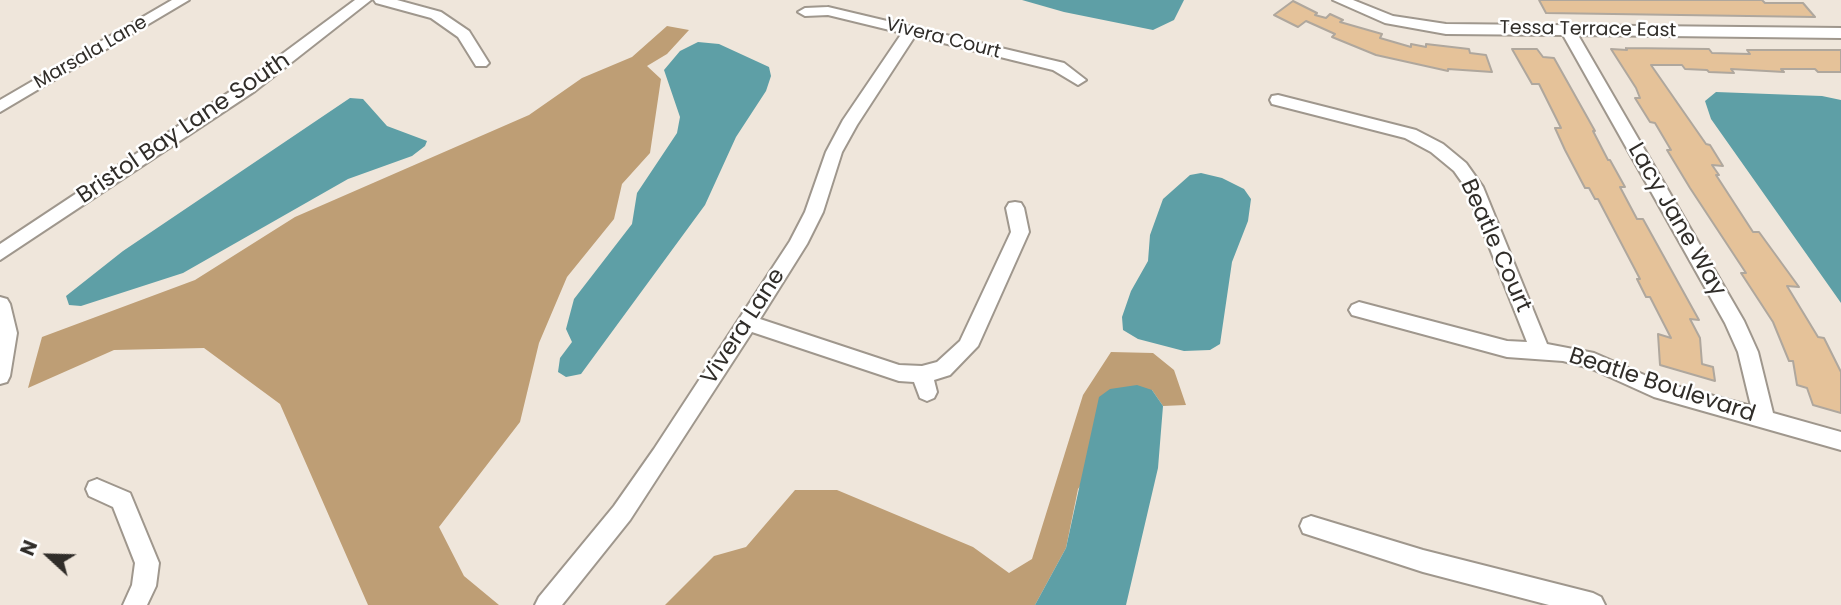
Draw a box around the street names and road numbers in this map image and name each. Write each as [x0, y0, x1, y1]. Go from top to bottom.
street label: Marsala Lane [30, 11, 152, 95]
street label: Vivera Court [883, 14, 1003, 64]
street label: Tessa Terrace East [1499, 17, 1677, 43]
street label: Bristol Bay Lane South [72, 47, 296, 211]
street label: Lacy Jane Way [1621, 138, 1731, 302]
street label: Beatle Court [1453, 175, 1537, 317]
street label: Vivera Lane [696, 264, 792, 390]
street label: Beatle Boulevard [1565, 343, 1759, 429]

